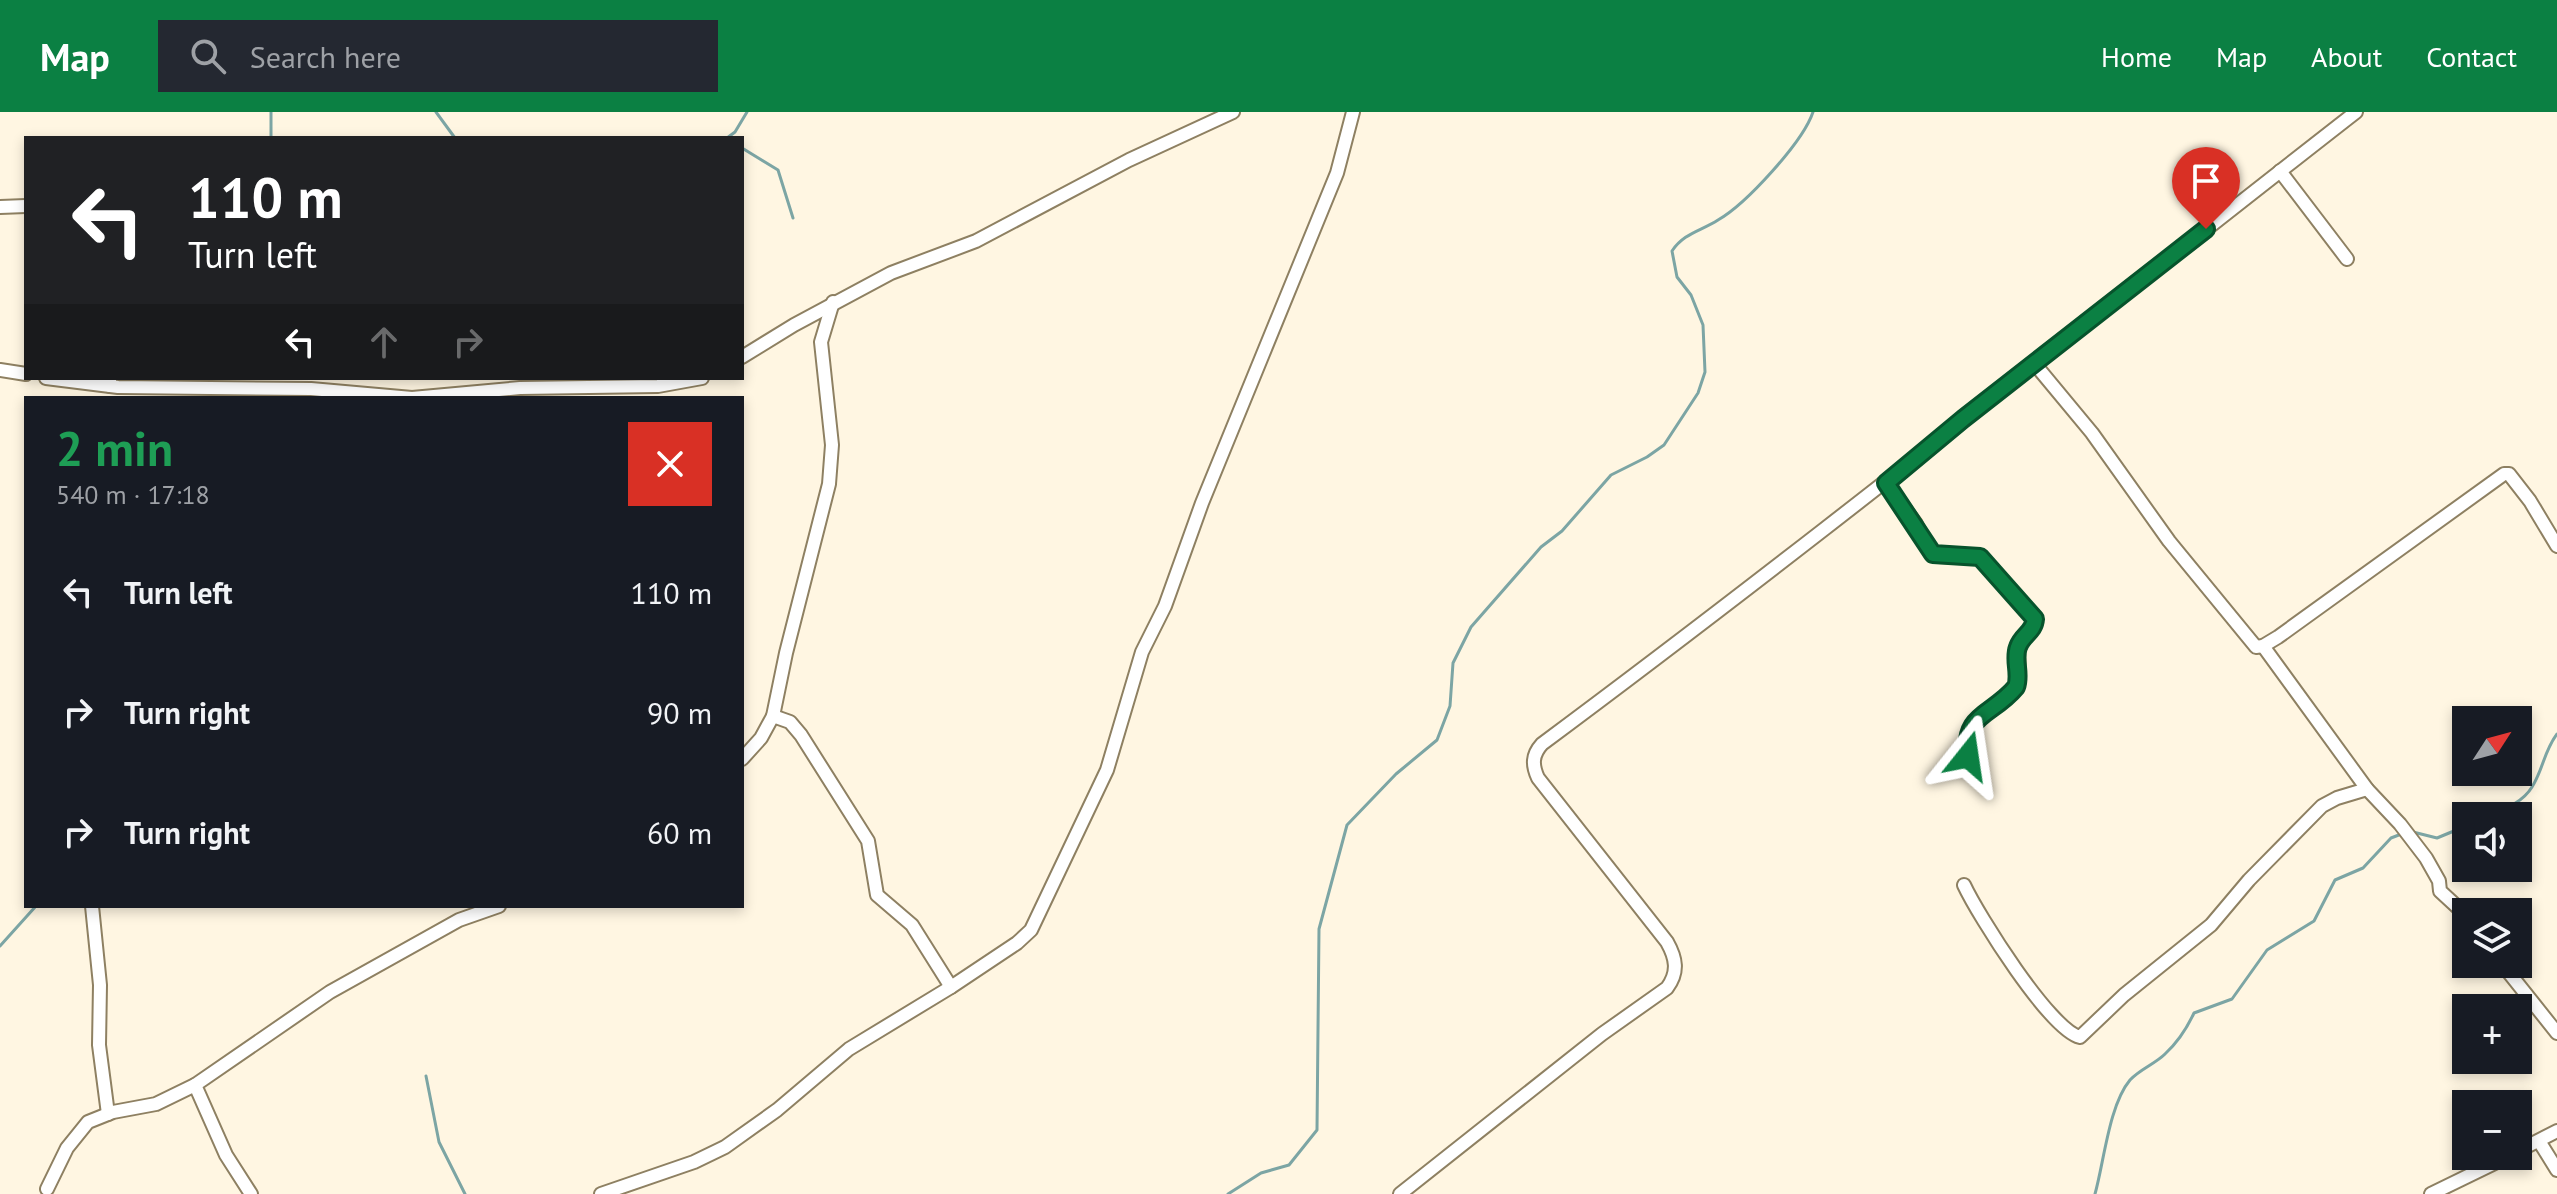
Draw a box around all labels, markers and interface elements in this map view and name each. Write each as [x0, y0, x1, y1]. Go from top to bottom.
search box [158, 20, 718, 92]
text: Map [40, 32, 110, 81]
icon: search [186, 34, 230, 78]
text: Search here [250, 37, 401, 76]
text: Home [2101, 38, 2172, 75]
text: Map [2216, 38, 2267, 75]
text: About [2311, 38, 2382, 75]
text: Contact [2426, 38, 2517, 75]
pin [2172, 147, 2240, 229]
icon: arrive [2184, 159, 2228, 203]
text: 110 m [188, 161, 343, 233]
icon: left [56, 168, 160, 272]
text: Turn left [188, 231, 317, 278]
icon: left [278, 320, 322, 364]
icon: ahead [362, 320, 406, 364]
icon: right [446, 320, 490, 364]
text: 2 min [56, 417, 173, 479]
button: close [628, 422, 712, 506]
text: 540 m · 17:18 [56, 478, 210, 511]
icon: left [56, 570, 100, 614]
text: Turn left [124, 573, 232, 612]
text: 110 m [631, 573, 712, 612]
icon: right [56, 690, 100, 734]
text: Turn right [124, 693, 250, 732]
text: 90 m [647, 693, 712, 732]
north arrow [2452, 706, 2532, 786]
map controls [2452, 706, 2532, 1170]
position arrow [1926, 714, 2010, 798]
button: sound [2452, 802, 2532, 882]
icon: right [56, 810, 100, 854]
text: Turn right [124, 813, 250, 852]
text: 60 m [647, 813, 712, 852]
button: layers [2452, 898, 2532, 978]
button: + [2452, 994, 2532, 1074]
button: − [2452, 1090, 2532, 1170]

